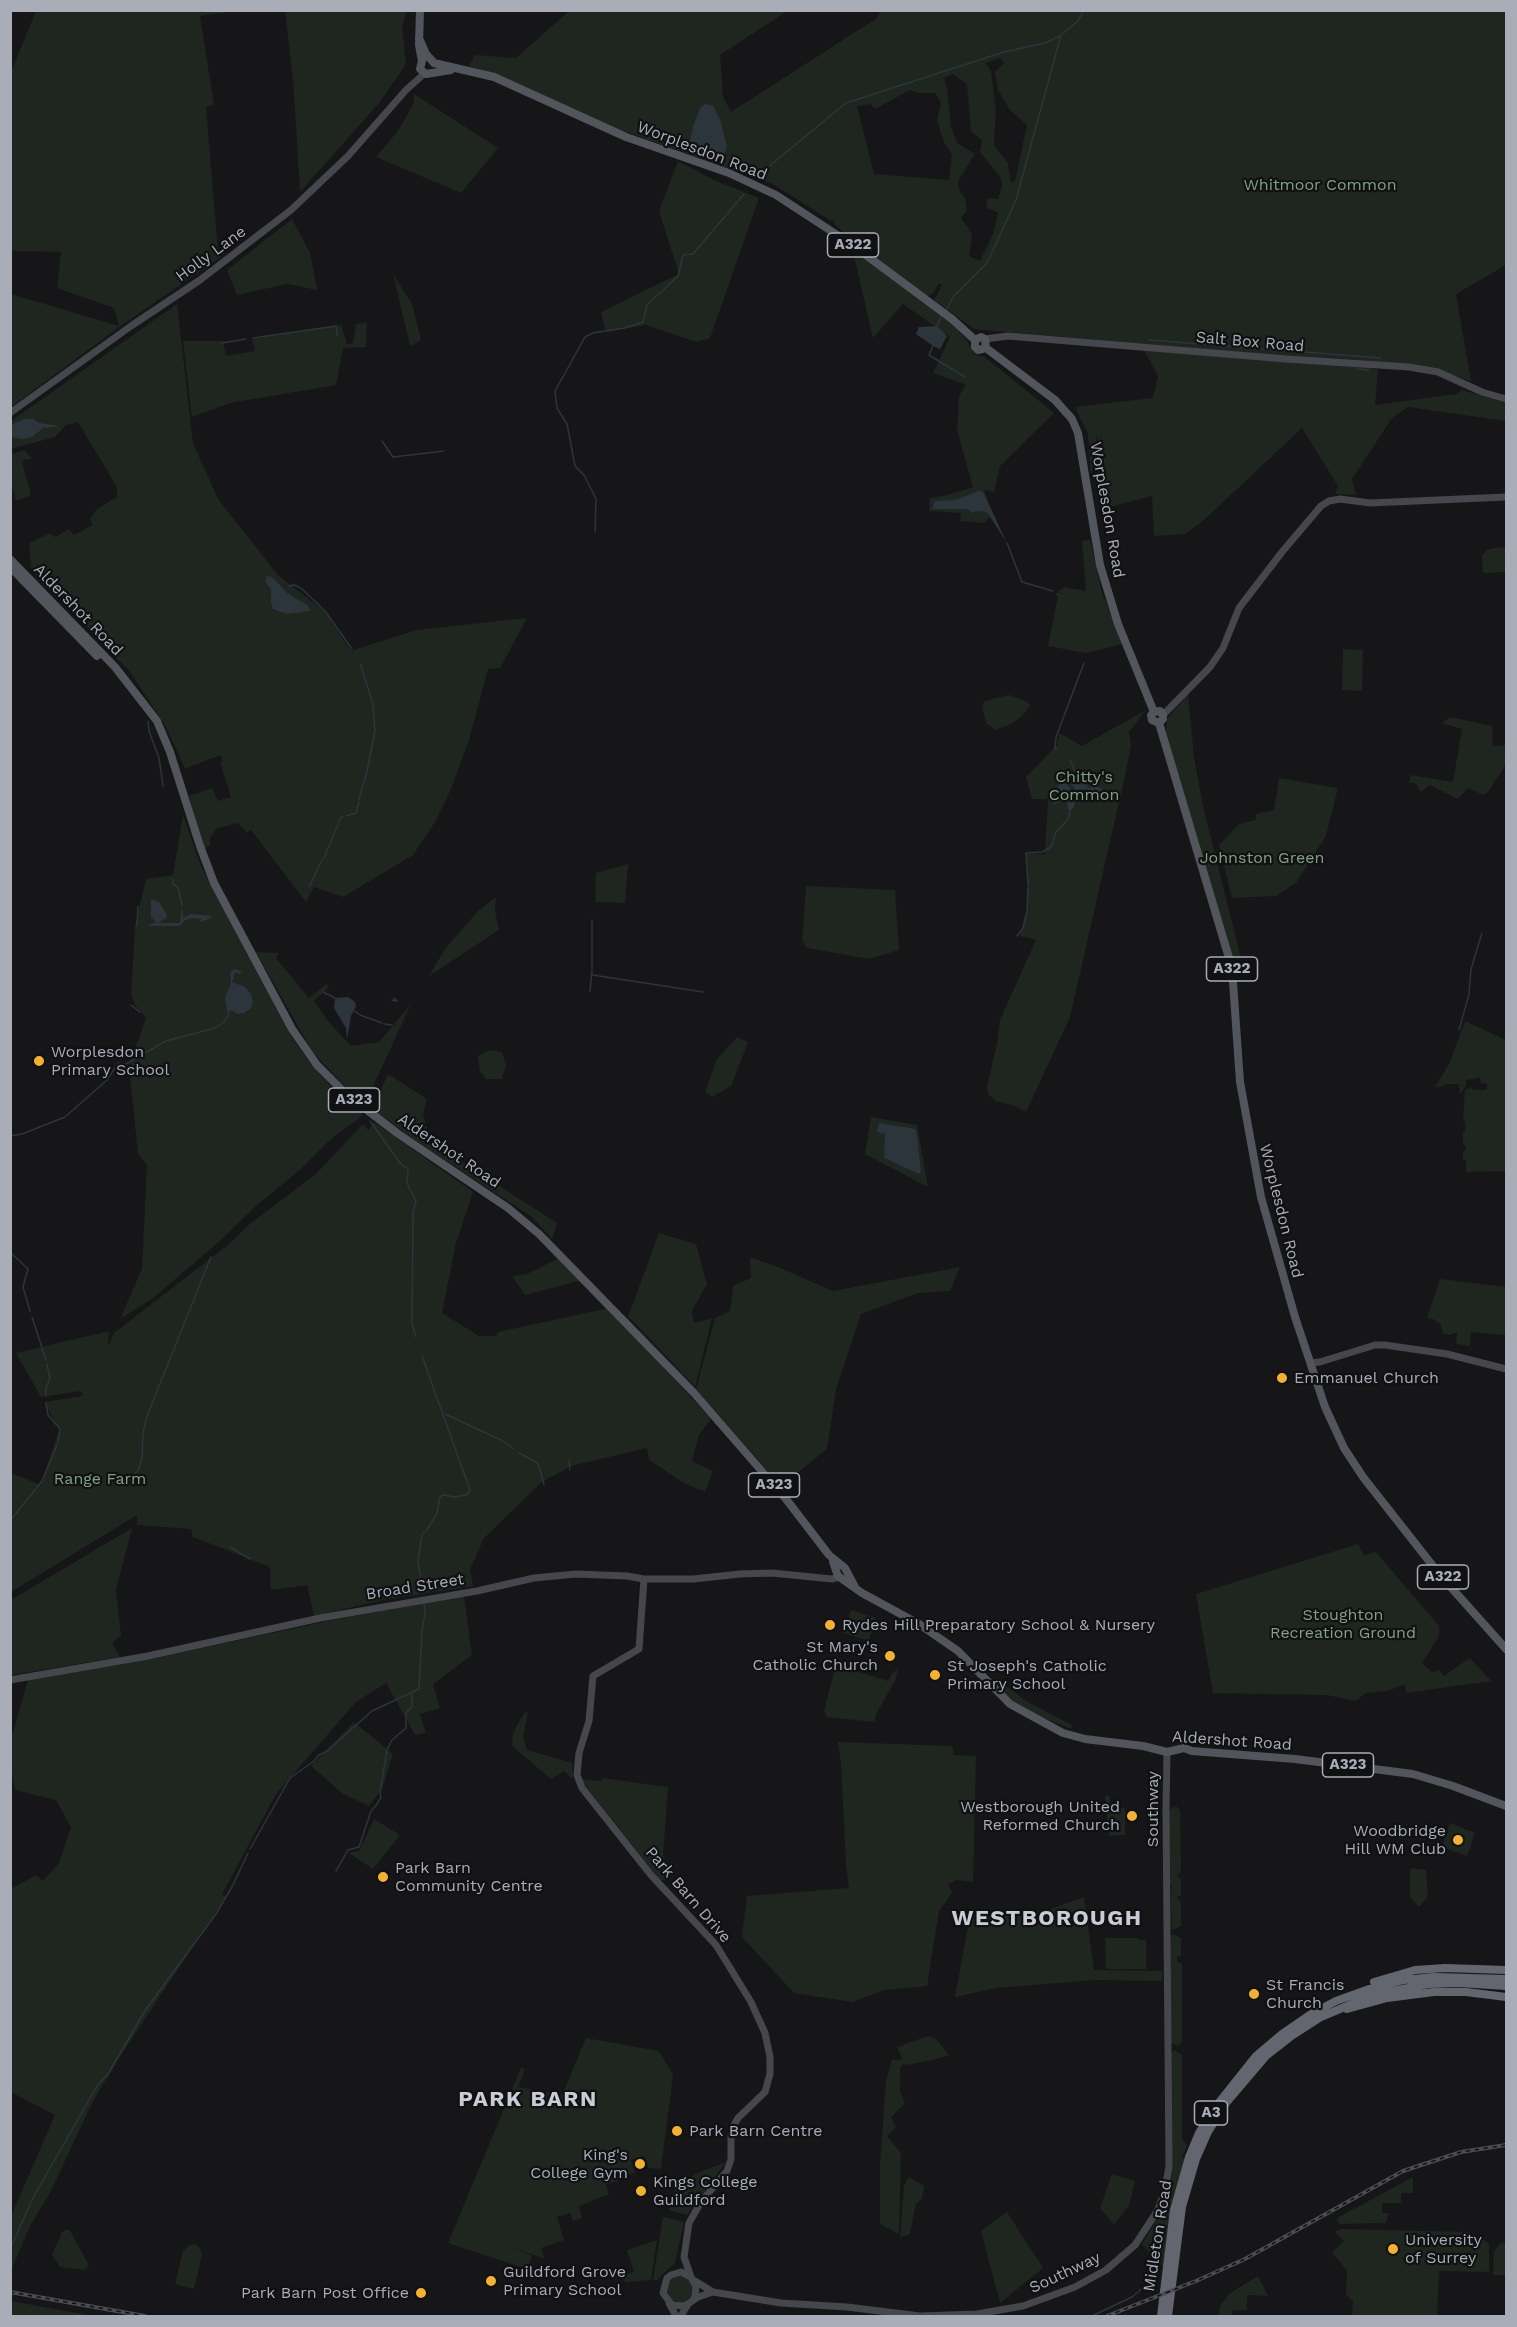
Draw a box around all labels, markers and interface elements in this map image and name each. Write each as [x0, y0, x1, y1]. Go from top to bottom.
street label: Worplesdon Road [634, 117, 770, 185]
park label: Whitmoor Common [1243, 175, 1397, 195]
street label: Holly Lane [172, 222, 250, 286]
road number: A322 [828, 233, 878, 257]
street label: Salt Box Road [1195, 328, 1305, 356]
street label: Worplesdon Road [1086, 441, 1128, 579]
street label: Aldershot Road [29, 560, 127, 660]
park label: Chitty's Common [1049, 767, 1119, 805]
park label: Johnston Green [1200, 848, 1324, 868]
road number: A322 [1206, 957, 1258, 981]
place label: Worplesdon Primary School [51, 1042, 169, 1080]
marker: Worplesdon Primary School [32, 1054, 46, 1068]
road number: A323 [328, 1088, 380, 1112]
street label: Aldershot Road [394, 1110, 504, 1192]
street label: Worplesdon Road [1255, 1142, 1307, 1280]
place label: Emmanuel Church [1294, 1368, 1439, 1388]
marker: Emmanuel Church [1275, 1371, 1289, 1385]
park label: Range Farm [54, 1469, 146, 1489]
road number: A323 [748, 1473, 800, 1497]
road number: A322 [1418, 1565, 1468, 1589]
street label: Broad Street [365, 1570, 465, 1604]
park label: Stoughton Recreation Ground [1270, 1605, 1416, 1643]
place label: Rydes Hill Preparatory School & Nursery [842, 1615, 1155, 1635]
marker: Rydes Hill Preparatory School & Nursery [823, 1618, 837, 1632]
place label: St Mary's Catholic Church [753, 1637, 878, 1675]
marker: St Mary's Catholic Church [883, 1649, 897, 1663]
place label: St Joseph's Catholic Primary School [947, 1656, 1107, 1694]
marker: St Joseph's Catholic Primary School [928, 1668, 942, 1682]
street label: Aldershot Road [1172, 1727, 1292, 1755]
road number: A323 [1322, 1753, 1374, 1777]
street label: Southway [1143, 1771, 1163, 1847]
place label: Westborough United Reformed Church [960, 1797, 1120, 1835]
marker: Westborough United Reformed Church [1125, 1809, 1139, 1823]
place label: Woodbridge Hill WM Club [1344, 1821, 1446, 1859]
marker: Woodbridge Hill WM Club [1451, 1833, 1465, 1847]
street label: Park Barn Drive [641, 1843, 735, 1947]
place label: Park Barn Community Centre [395, 1858, 543, 1896]
marker: Park Barn Community Centre [376, 1870, 390, 1884]
district label: WESTBOROUGH [952, 1906, 1142, 1932]
place label: St Francis Church [1266, 1975, 1344, 2013]
marker: St Francis Church [1247, 1987, 1261, 2001]
district label: PARK BARN [458, 2087, 598, 2113]
road number: A3 [1194, 2101, 1228, 2125]
place label: Park Barn Centre [689, 2121, 822, 2141]
marker: Park Barn Centre [670, 2124, 684, 2138]
place label: King's College Gym [530, 2145, 628, 2183]
marker: King's College Gym [633, 2157, 647, 2171]
place label: Kings College Guildford [653, 2172, 757, 2210]
street label: Midleton Road [1140, 2179, 1176, 2293]
marker: Kings College Guildford [634, 2184, 648, 2198]
place label: University of Surrey [1405, 2230, 1482, 2268]
marker: University of Surrey [1386, 2242, 1400, 2256]
street label: Southway [1026, 2248, 1104, 2298]
place label: Guildford Grove Primary School [503, 2262, 626, 2300]
marker: Guildford Grove Primary School [484, 2274, 498, 2288]
place label: Park Barn Post Office [241, 2283, 409, 2303]
marker: Park Barn Post Office [414, 2286, 428, 2300]

